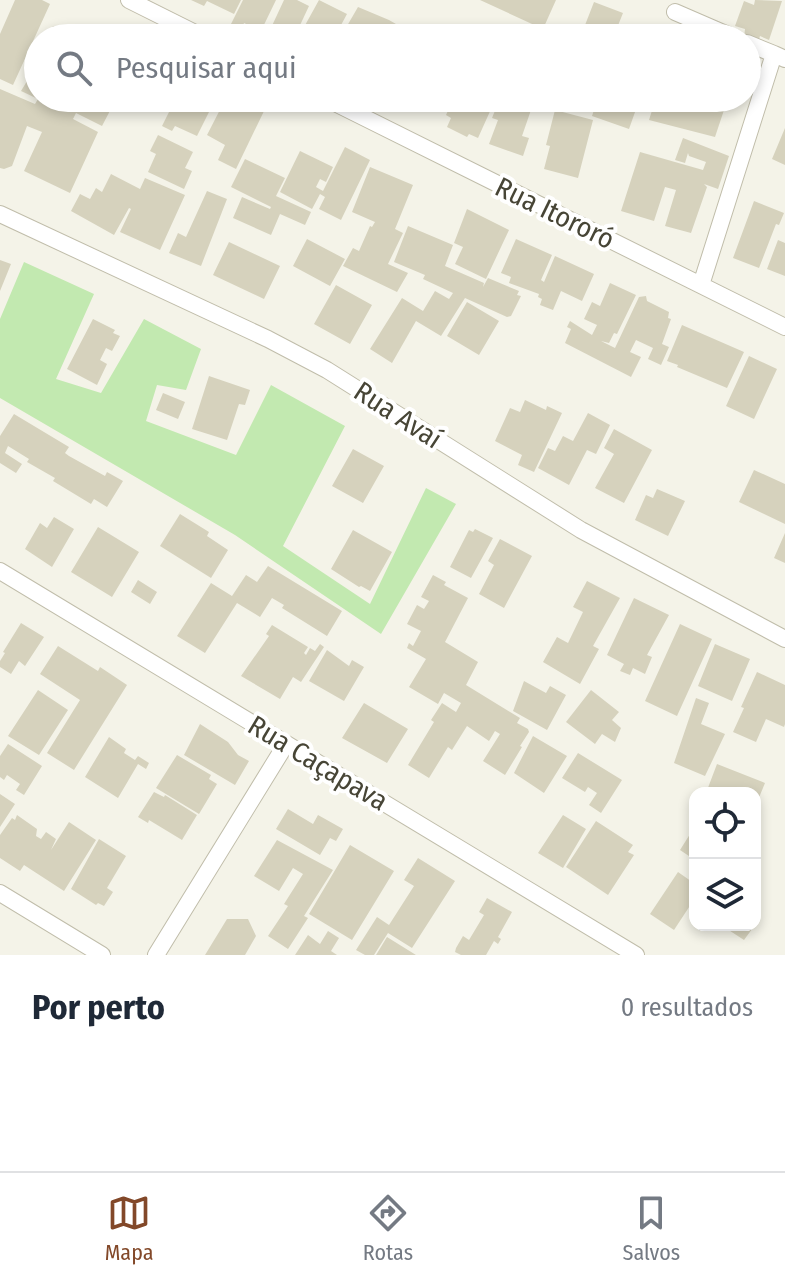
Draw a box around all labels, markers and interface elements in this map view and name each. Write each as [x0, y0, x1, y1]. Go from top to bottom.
search box [24, 24, 761, 112]
icon: search [52, 46, 96, 90]
text: Pesquisar aqui [116, 50, 297, 86]
street label: Rua Itororó [490, 170, 620, 256]
street label: Rua Avaí [348, 375, 448, 455]
street label: Rua Caçapava [242, 708, 394, 818]
map controls [689, 787, 761, 931]
button: locate [689, 787, 761, 859]
button: layers [689, 859, 761, 931]
text: Por perto [32, 987, 165, 1028]
text: 0 resultados [621, 992, 753, 1023]
tab: Mapa [105, 1191, 153, 1266]
tab: Rotas [363, 1191, 413, 1266]
tab: Salvos [623, 1191, 680, 1266]

